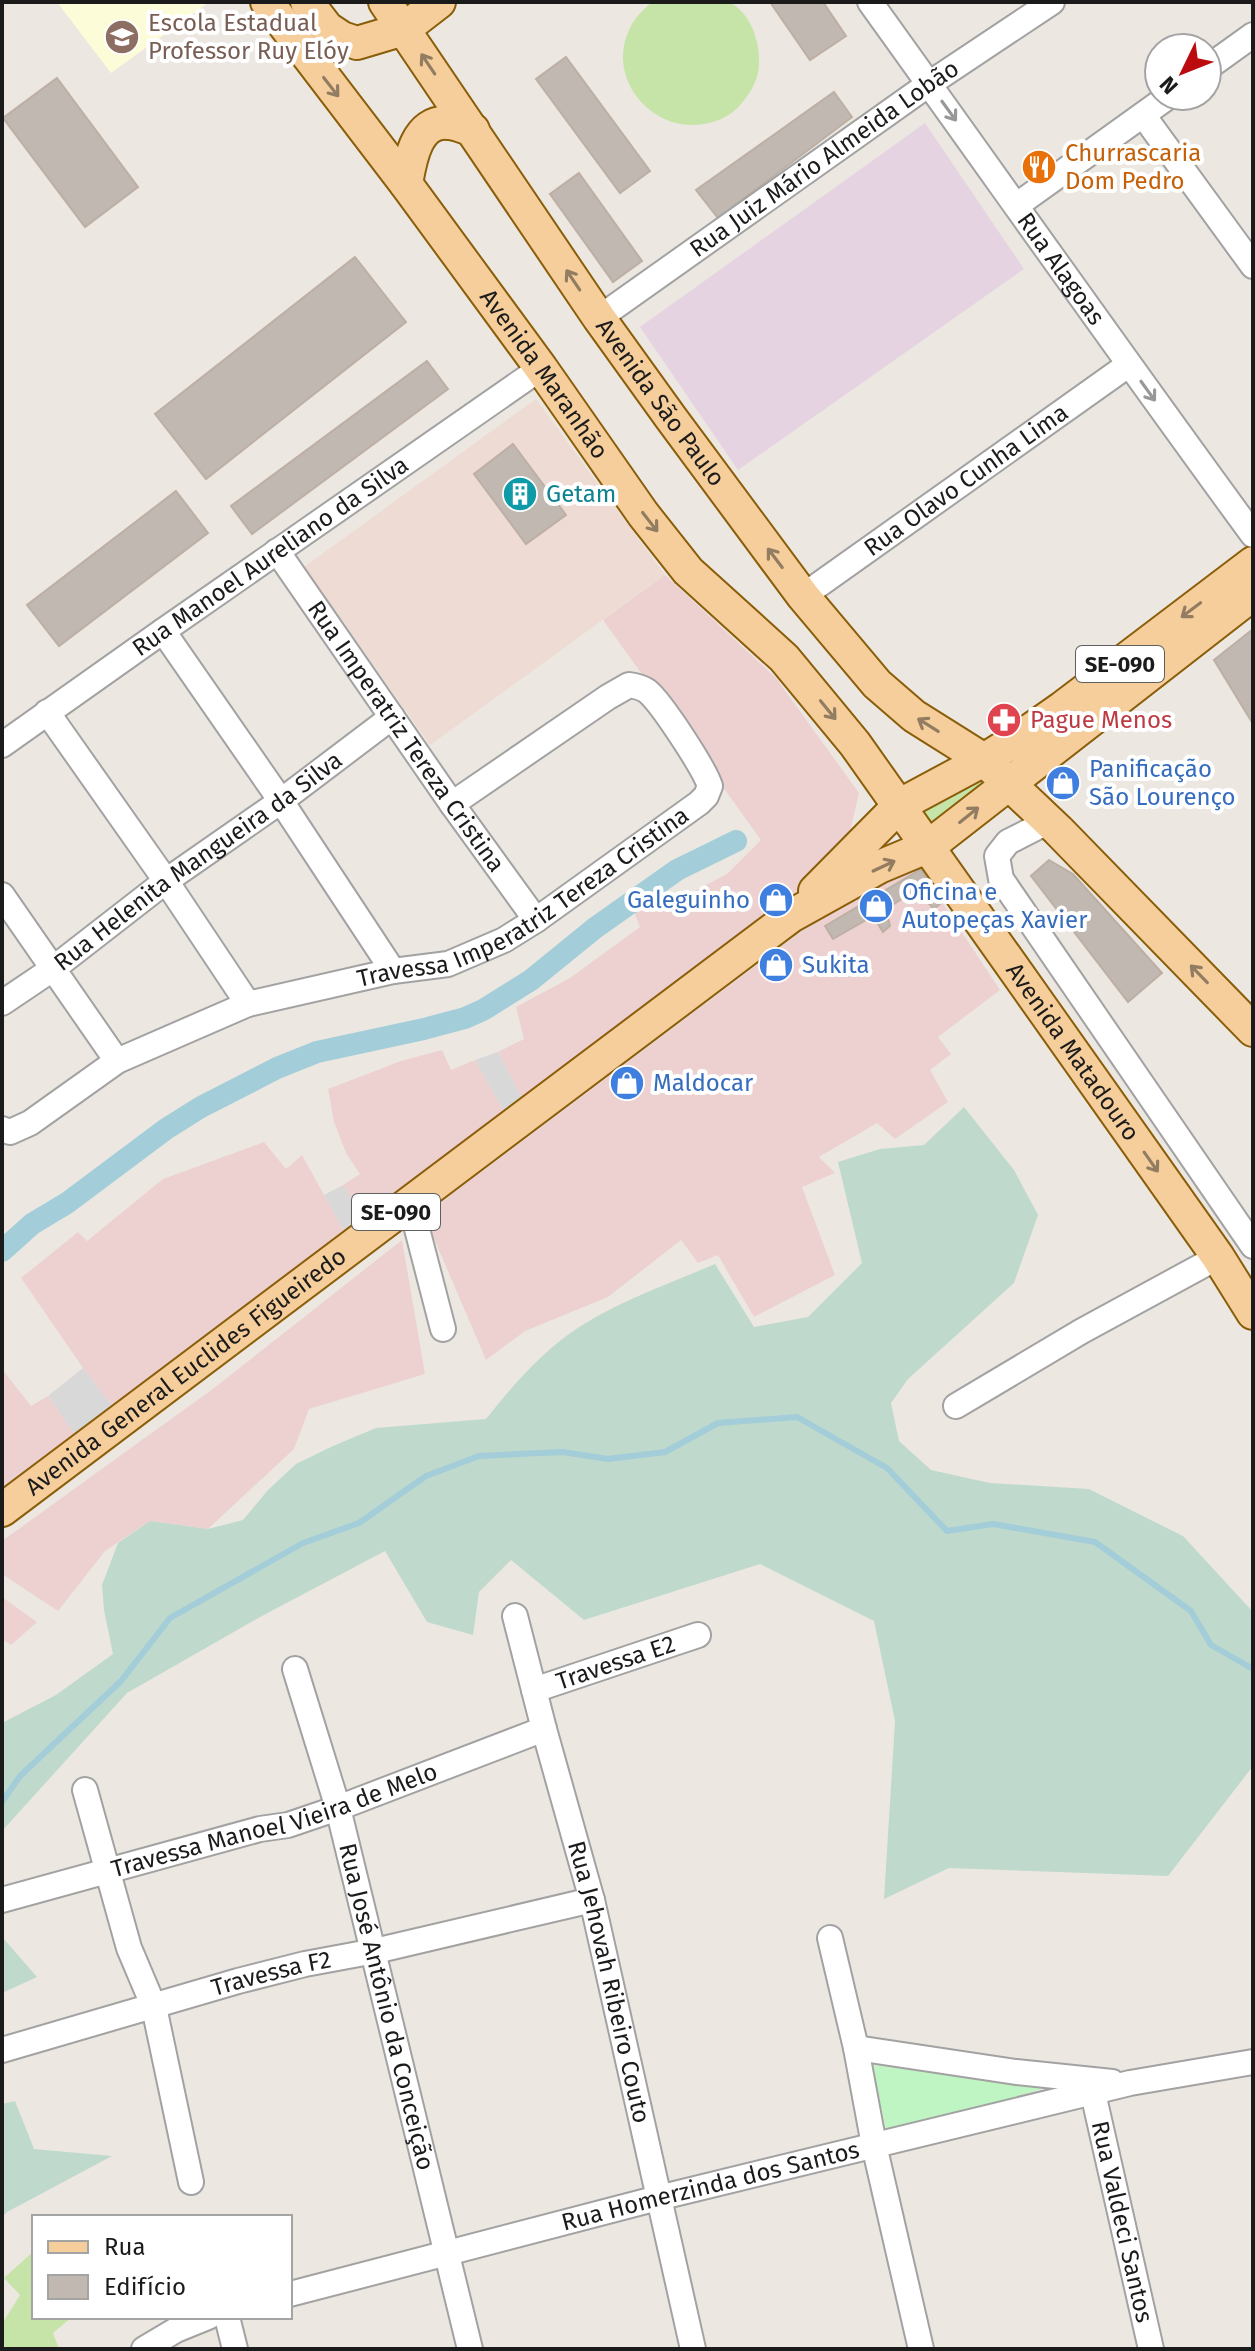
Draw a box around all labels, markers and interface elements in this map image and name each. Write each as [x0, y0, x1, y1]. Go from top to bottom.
place label: Escola Estadual Professor Ruy Elóy [148, 9, 349, 65]
school or university icon: Escola Estadual Professor Ruy Elóy [103, 18, 141, 56]
north arrow [1143, 32, 1223, 112]
one-way arrow [420, 54, 436, 76]
street label: Rua Juiz Mário Almeida Lobão [684, 54, 964, 263]
text: N [1154, 71, 1184, 100]
one-way arrow [322, 76, 339, 97]
one-way arrow [940, 99, 957, 121]
place label: Churrascaria Dom Pedro [1065, 139, 1201, 195]
restaurant icon: Churrascaria Dom Pedro [1020, 148, 1058, 186]
street label: Rua Alagoas [1011, 207, 1110, 330]
one-way arrow [565, 269, 582, 291]
street label: Avenida Maranhão [474, 284, 614, 464]
street label: Avenida São Paulo [590, 313, 731, 492]
one-way arrow [1139, 380, 1156, 402]
street label: Rua Olavo Cunha Lima [859, 398, 1073, 562]
street label: Rua Manoel Aureliano da Silva [127, 451, 414, 662]
building icon: Getam [501, 475, 539, 513]
place label: Getam [546, 480, 616, 508]
one-way arrow [641, 511, 658, 532]
one-way arrow [767, 548, 784, 569]
street label: Rua Imperatriz Tereza Cristina [302, 596, 511, 877]
one-way arrow [1181, 601, 1202, 618]
road number: SE-090 [1076, 646, 1164, 682]
one-way arrow [819, 699, 837, 720]
pharmacy icon: Pague Menos [985, 701, 1023, 739]
place label: Pague Menos [1030, 706, 1172, 734]
one-way arrow [917, 717, 940, 733]
street label: Rua Helenita Mangueira da Silva [48, 746, 348, 977]
place label: Panificação São Lourenço [1089, 755, 1236, 811]
shop icon: Panificação São Lourenço [1044, 764, 1082, 802]
street label: Travessa Imperatriz Tereza Cristina [354, 801, 694, 993]
one-way arrow [958, 806, 979, 823]
one-way arrow [871, 858, 895, 873]
place label: Oficina e Autopeças Xavier [902, 878, 1088, 934]
shop icon: Galeguinho [757, 881, 795, 919]
place label: Galeguinho [627, 886, 750, 914]
shop icon: Oficina e Autopeças Xavier [857, 887, 895, 925]
shop icon: Sukita [757, 946, 795, 984]
place label: Sukita [802, 951, 870, 979]
street label: Avenida Matadouro [1000, 957, 1145, 1146]
one-way arrow [1189, 964, 1208, 984]
shop icon: Maldocar [608, 1064, 646, 1102]
place label: Maldocar [653, 1069, 754, 1097]
one-way arrow [1143, 1150, 1159, 1172]
road number: SE-090 [352, 1194, 440, 1230]
street label: Avenida General Euclides Figueiredo [20, 1242, 352, 1501]
street label: Travessa E2 [552, 1630, 679, 1696]
street label: Travessa Manoel Vieira de Melo [108, 1757, 441, 1883]
street label: Rua Jehovah Ribeiro Couto [562, 1838, 656, 2126]
street label: Rua José Antônio da Conceição [333, 1840, 440, 2173]
street label: Travessa F2 [208, 1945, 333, 2002]
street label: Rua Valdeci Santos [1086, 2118, 1159, 2325]
street label: Rua Homerzinda dos Santos [558, 2135, 862, 2237]
legend [32, 2215, 292, 2319]
text: Rua [104, 2233, 146, 2261]
text: Edifício [104, 2273, 186, 2301]

